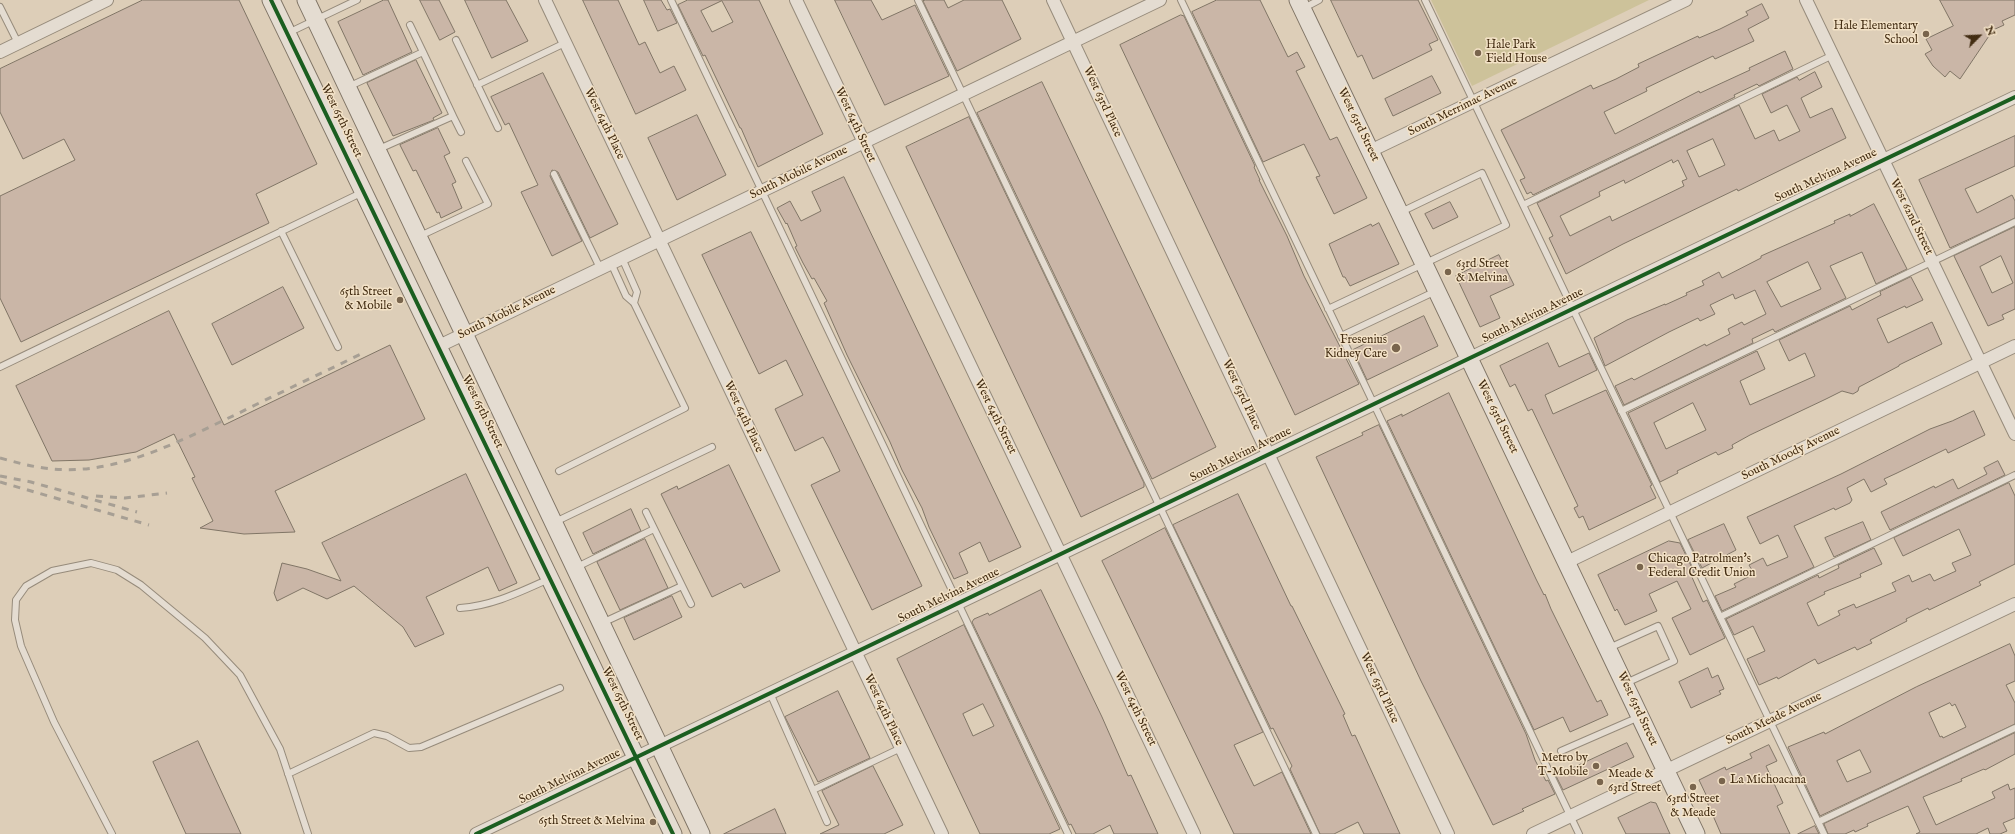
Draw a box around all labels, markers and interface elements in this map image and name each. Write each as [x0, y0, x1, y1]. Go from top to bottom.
north arrow [1959, 16, 1999, 56]
place label: Hale Elementary School [1833, 20, 1918, 48]
text: N [1982, 24, 1998, 38]
marker: Hale Elementary School [1921, 29, 1931, 39]
place label: Hale Park Field House [1486, 39, 1547, 67]
marker: Hale Park Field House [1473, 48, 1483, 58]
street label: West 63rd Place [1079, 64, 1125, 140]
street label: South Merrimac Avenue [1406, 74, 1520, 140]
street label: West 65th Street [317, 82, 365, 160]
street label: West 64th Street [831, 85, 879, 165]
street label: West 64th Place [581, 86, 627, 162]
street label: West 63rd Street [1334, 86, 1382, 164]
street label: South Mobile Avenue [748, 143, 850, 203]
street label: South Melvina Avenue [1773, 146, 1879, 206]
street label: West 62nd Street [1886, 176, 1936, 258]
place label: 63rd Street & Melvina [1456, 258, 1509, 286]
marker: 63rd Street & Melvina [1443, 267, 1453, 277]
street label: South Mobile Avenue [456, 283, 558, 343]
street label: South Melvina Avenue [1480, 285, 1586, 347]
place label: 65th Street & Mobile [340, 286, 392, 314]
marker: 65th Street & Mobile [395, 295, 405, 305]
place label: Fresenius Kidney Care [1325, 334, 1387, 362]
marker: Fresenius Kidney Care [1390, 342, 1402, 354]
street label: West 63rd Place [1218, 357, 1264, 433]
street label: West 65th Street [458, 373, 506, 451]
street label: West 64th Street [971, 377, 1019, 457]
street label: West 63rd Street [1473, 378, 1521, 456]
street label: West 64th Place [720, 379, 766, 455]
street label: South Melvina Avenue [1188, 424, 1294, 486]
street label: South Moody Avenue [1740, 424, 1842, 484]
place label: Chicago Patrolmen's Federal Credit Union [1648, 553, 1755, 581]
marker: Chicago Patrolmen's Federal Credit Union [1635, 562, 1645, 572]
street label: South Melvina Avenue [896, 565, 1002, 627]
street label: West 63rd Place [1356, 650, 1402, 726]
street label: West 65th Street [598, 665, 646, 743]
street label: West 64th Street [1111, 669, 1159, 749]
street label: West 63rd Street [1614, 670, 1660, 748]
street label: West 64th Place [860, 672, 906, 748]
street label: South Meade Avenue [1724, 690, 1824, 748]
street label: South Melvina Avenue [517, 746, 623, 808]
place label: Metro by T-Mobile [1538, 752, 1588, 780]
marker: Metro by T-Mobile [1591, 761, 1601, 771]
place label: Meade & 63rd Street [1608, 768, 1661, 796]
place label: La Michoacana [1730, 774, 1806, 788]
marker: La Michoacana [1717, 776, 1727, 786]
marker: Meade & 63rd Street [1595, 777, 1605, 787]
marker: 63rd Street & Meade [1688, 782, 1698, 792]
place label: 63rd Street & Meade [1667, 793, 1719, 821]
place label: 65th Street & Melvina [538, 815, 645, 829]
marker: 65th Street & Melvina [648, 817, 658, 827]

